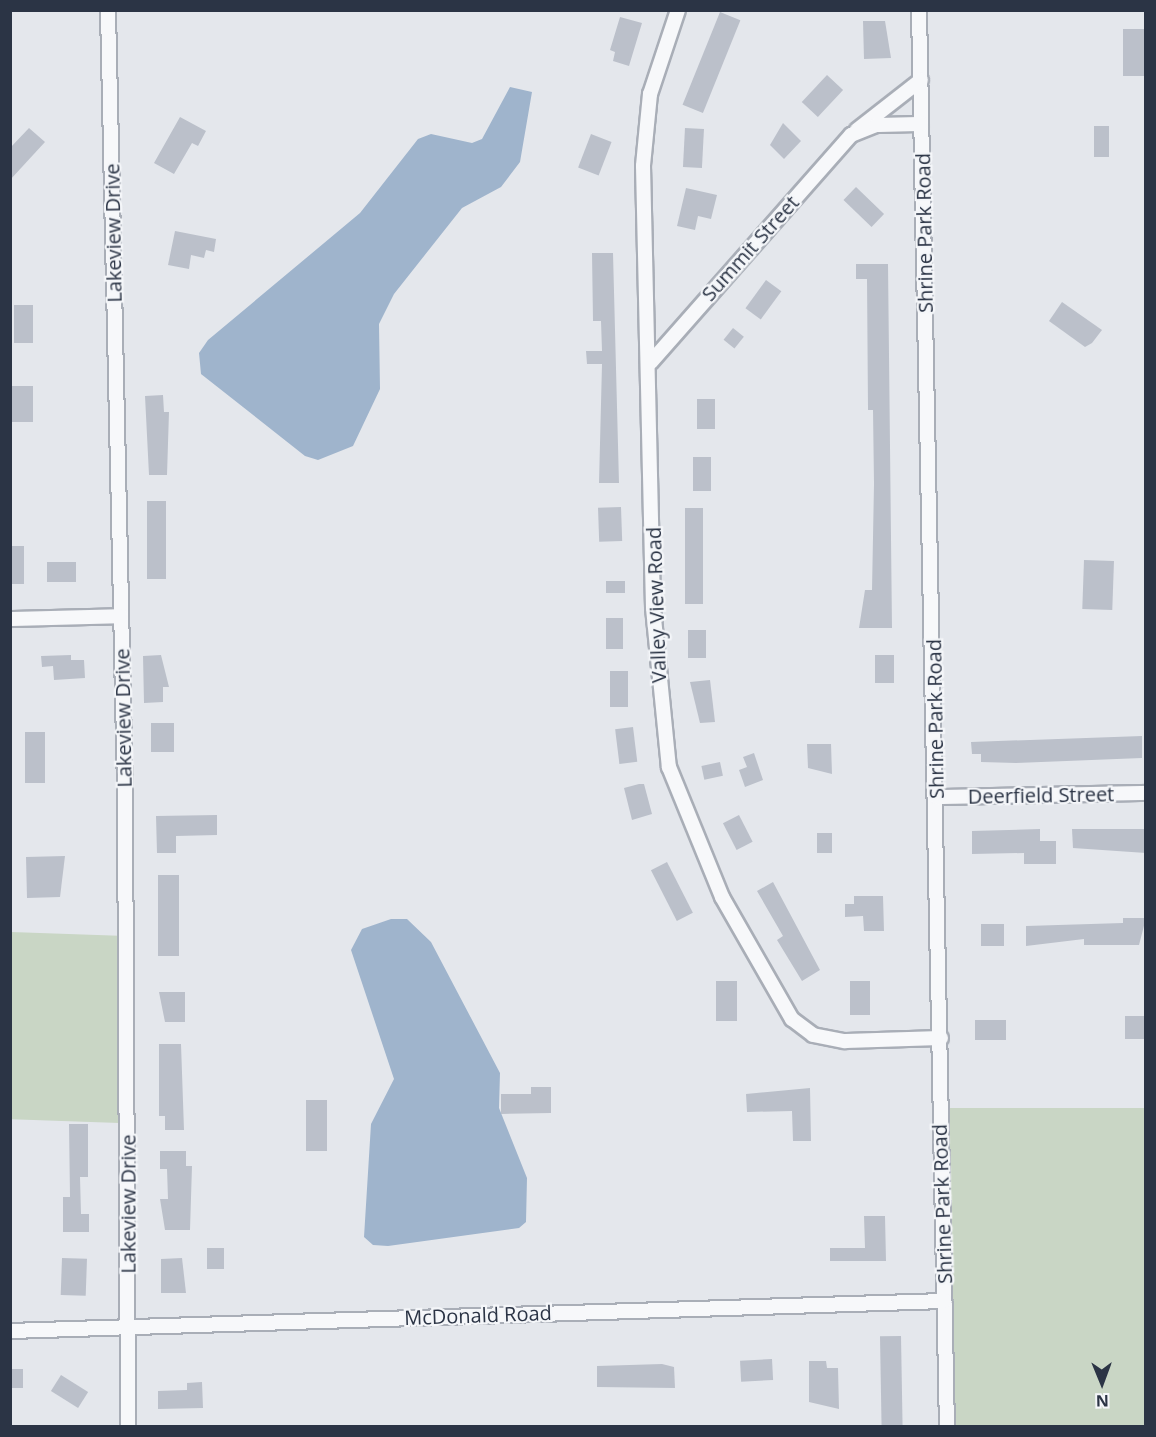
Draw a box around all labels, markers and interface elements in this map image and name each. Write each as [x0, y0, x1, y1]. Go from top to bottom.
street label: Shrine Park Road [911, 153, 937, 313]
street label: Lakeview Drive [100, 163, 126, 303]
street label: Summit Street [696, 190, 804, 306]
street label: Valley View Road [641, 527, 671, 683]
street label: Shrine Park Road [922, 639, 948, 799]
street label: Lakeview Drive [110, 648, 136, 788]
street label: Deerfield Street [968, 782, 1114, 808]
street label: Shrine Park Road [927, 1124, 957, 1284]
street label: Lakeview Drive [116, 1134, 140, 1274]
street label: McDonald Road [404, 1300, 552, 1330]
north arrow [1072, 1353, 1132, 1413]
text: N [1096, 1390, 1109, 1412]

